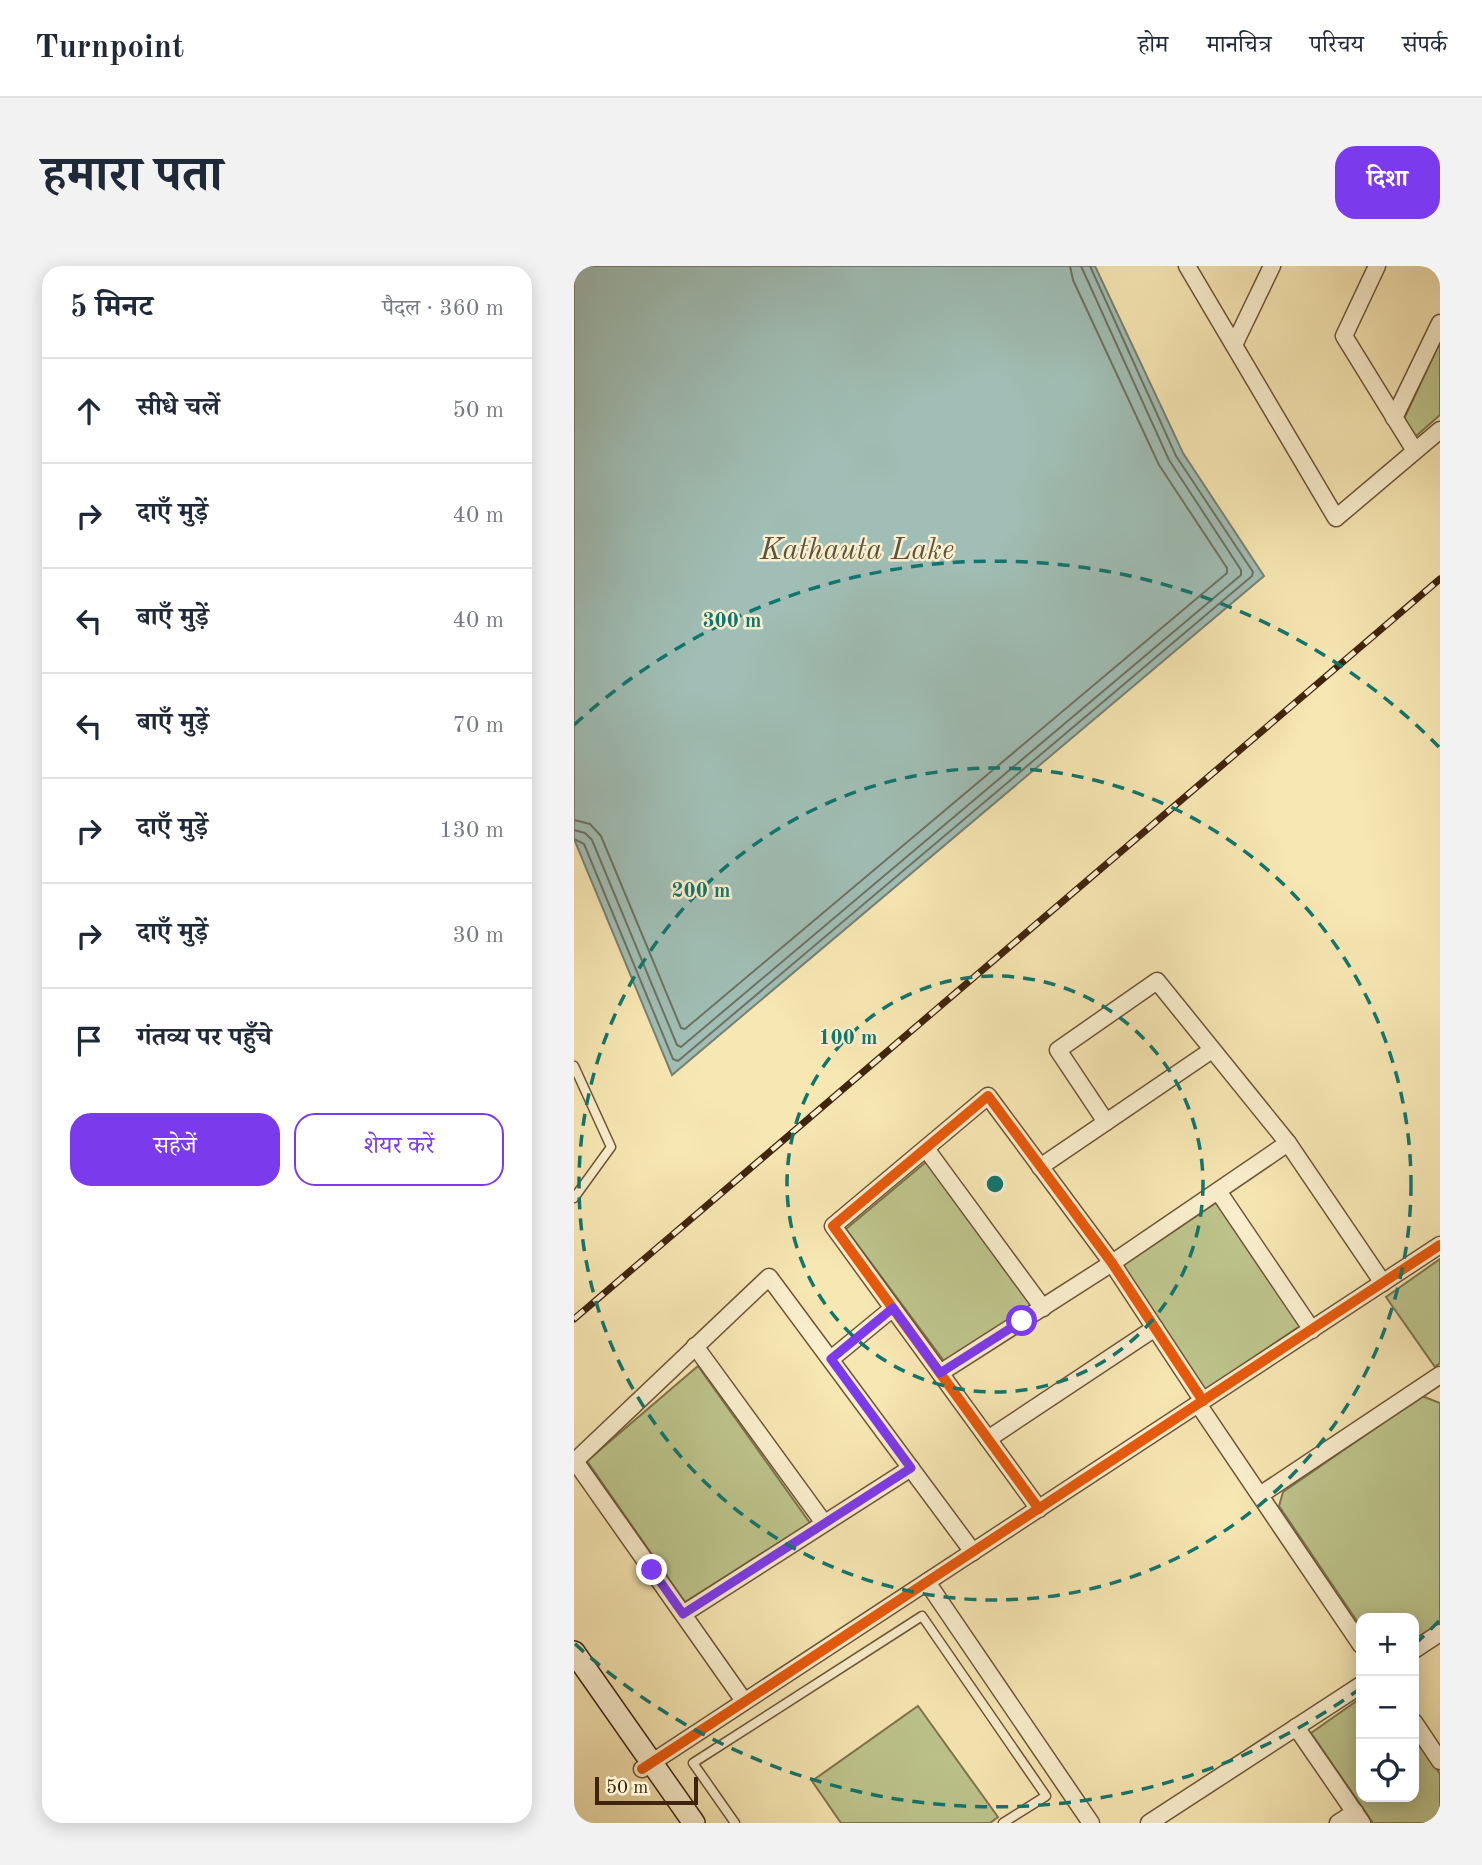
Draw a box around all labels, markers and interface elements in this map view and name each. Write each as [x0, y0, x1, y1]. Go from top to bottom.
text: Turnpoint [35, 32, 184, 65]
text: होम [1138, 34, 1168, 58]
text: मानचित्र [1206, 34, 1272, 58]
text: परिचय [1310, 34, 1364, 58]
text: संपर्क [1402, 34, 1447, 58]
button: दिशा [1335, 146, 1440, 219]
text: हमारा पता [42, 153, 222, 202]
text: 5 मिनट [70, 293, 153, 323]
text: पैदल · 360 m [382, 297, 504, 320]
icon: ahead [70, 392, 108, 430]
text: सीधे चलें [137, 395, 220, 421]
text: 50 m [453, 399, 504, 422]
icon: right [70, 497, 108, 535]
text: दाएँ मुड़ें [137, 500, 208, 526]
text: 40 m [453, 504, 504, 527]
water label: Kathauta Lake [759, 536, 954, 566]
icon: left [70, 602, 108, 640]
text: बाएँ मुड़ें [137, 605, 209, 631]
text: 40 m [453, 609, 504, 632]
text: 300 m [702, 611, 762, 632]
icon: left [70, 707, 108, 745]
text: बाएँ मुड़ें [137, 710, 209, 736]
text: 70 m [453, 714, 504, 737]
icon: right [70, 812, 108, 850]
text: दाएँ मुड़ें [137, 815, 208, 841]
text: 130 m [439, 819, 504, 842]
text: 200 m [671, 881, 731, 902]
icon: right [70, 917, 108, 955]
text: दाएँ मुड़ें [137, 920, 208, 946]
text: 30 m [453, 924, 504, 947]
icon: arrive [70, 1022, 108, 1060]
text: गंतव्य पर पहुँचे [137, 1025, 272, 1051]
text: 100 m [818, 1028, 878, 1049]
button: सहेजें [70, 1113, 280, 1186]
button: शेयर करें [294, 1113, 504, 1186]
centre of rings [983, 1172, 1007, 1196]
route start [1006, 1305, 1037, 1336]
route end [636, 1554, 667, 1585]
map controls [1356, 1613, 1419, 1802]
button: + [1356, 1613, 1419, 1676]
button: − [1356, 1676, 1419, 1739]
button: locate [1356, 1739, 1419, 1802]
scale bar [595, 1774, 698, 1806]
text: 50 m [606, 1779, 648, 1798]

